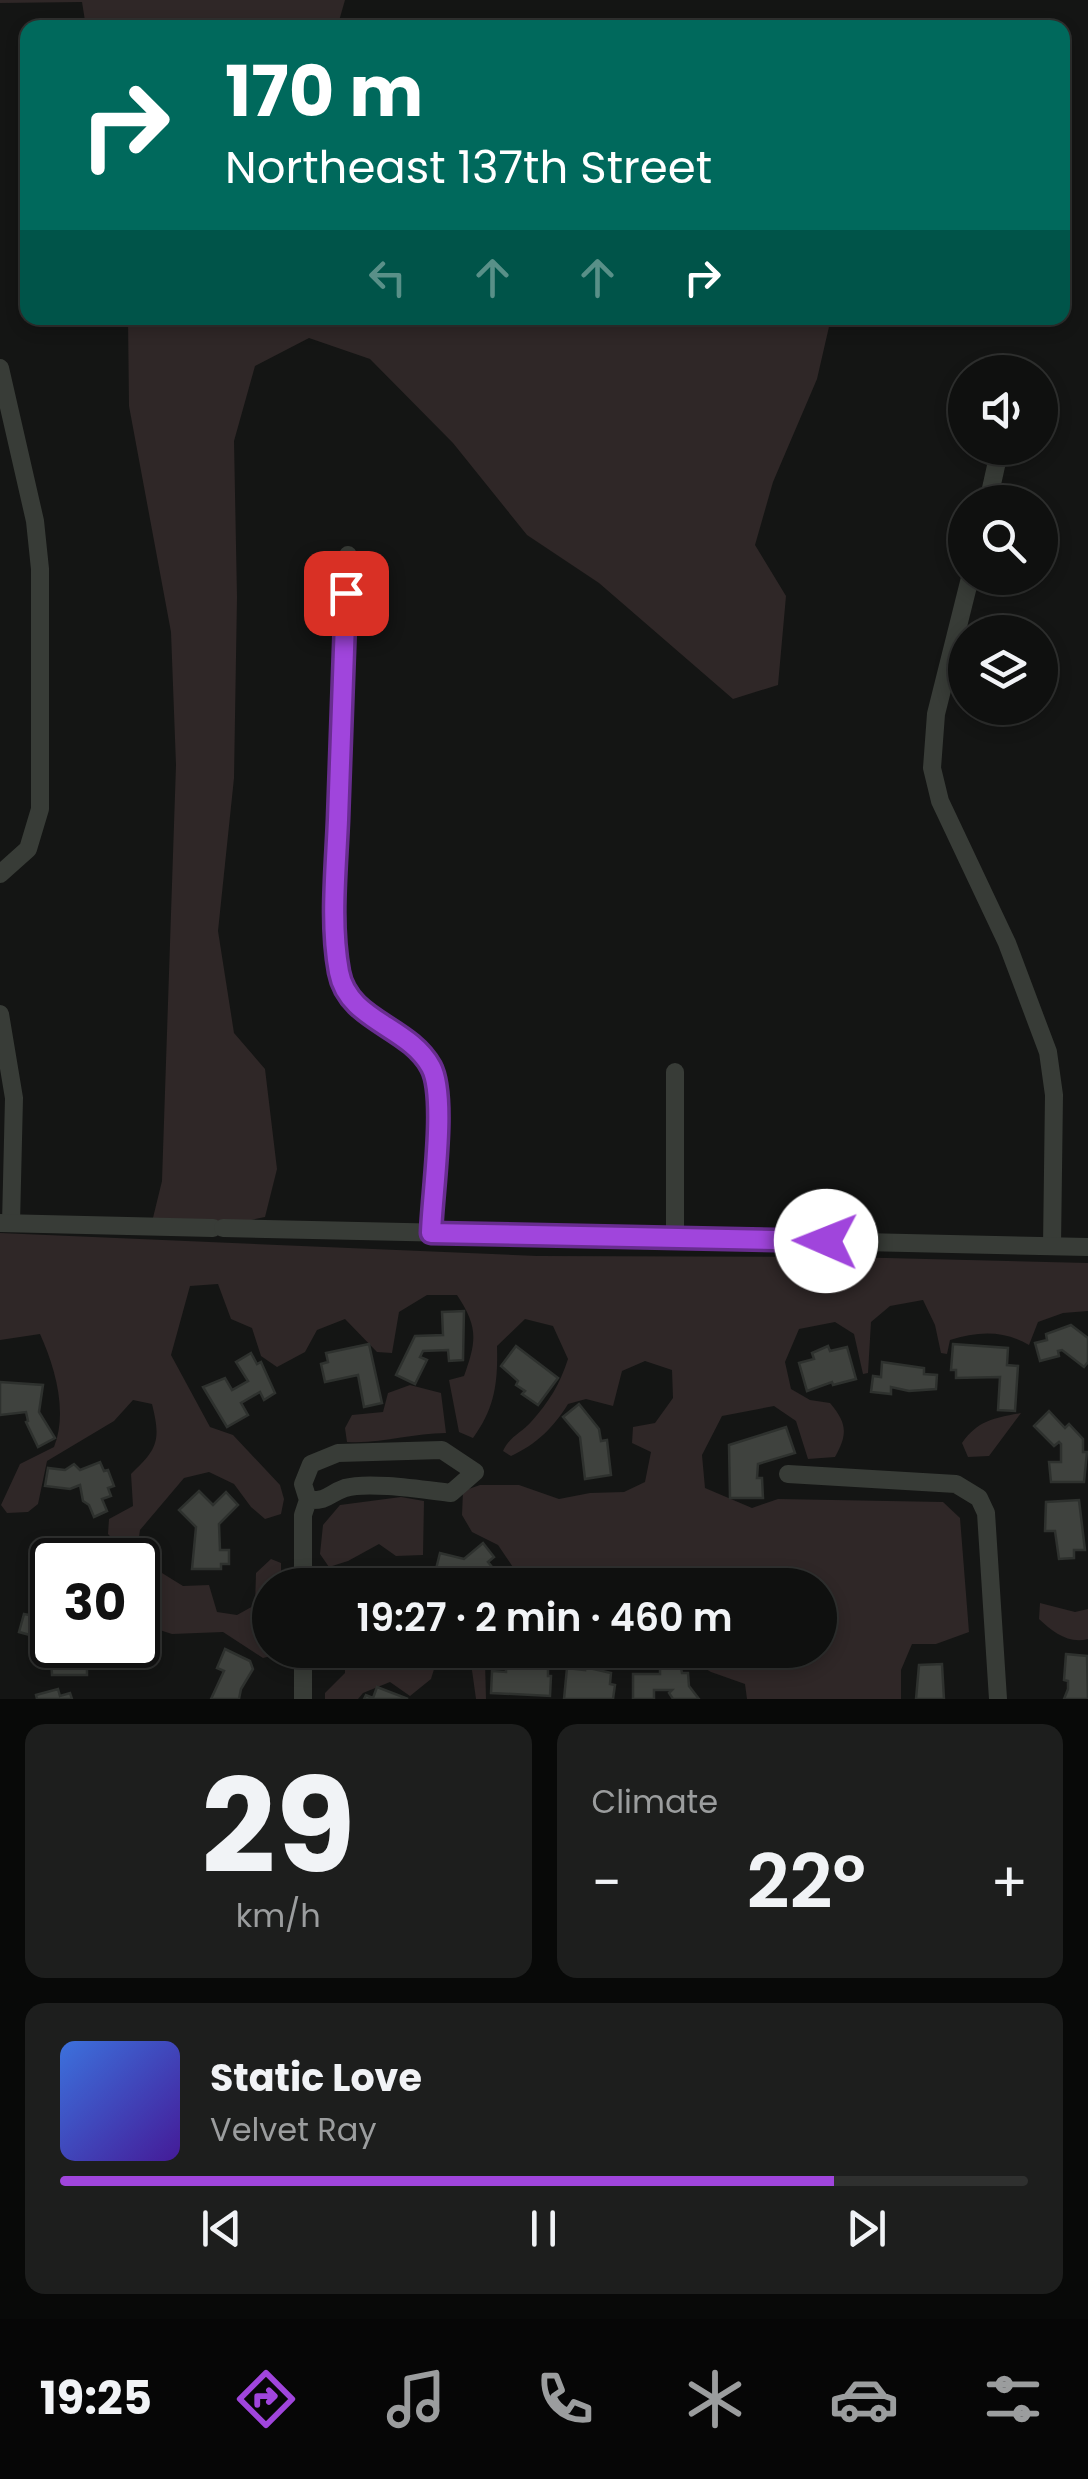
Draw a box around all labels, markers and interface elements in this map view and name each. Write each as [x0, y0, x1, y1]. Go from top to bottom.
text: 170 m [225, 42, 423, 141]
icon: right [60, 60, 190, 190]
text: Northeast 137th Street [225, 136, 712, 199]
icon: left [360, 250, 415, 305]
icon: ahead [465, 250, 520, 305]
icon: ahead [570, 250, 625, 305]
icon: right [675, 250, 730, 305]
map controls [948, 355, 1058, 725]
button: sound [948, 355, 1058, 465]
button: search [948, 485, 1058, 595]
pin [304, 551, 389, 636]
icon: arrive [319, 566, 374, 621]
button: layers [948, 615, 1058, 725]
position arrow [774, 1189, 878, 1293]
speed limit sign: 30 [30, 1538, 160, 1668]
text: 19:27 · 2 min · 460 m [356, 1591, 733, 1644]
text: 29 [201, 1735, 355, 1918]
text: Climate [592, 1779, 718, 1824]
text: 22° [746, 1829, 866, 1934]
text: − [592, 1844, 622, 1921]
text: + [990, 1844, 1028, 1921]
text: km/h [236, 1893, 321, 1938]
text: Static Love [210, 2051, 422, 2104]
text: Velvet Ray [210, 2107, 376, 2152]
icon: previous [194, 2201, 249, 2256]
icon: pause [516, 2201, 571, 2256]
icon: next [839, 2201, 894, 2256]
icon: directions [231, 2364, 301, 2434]
icon: music [381, 2364, 451, 2434]
icon: phone [530, 2364, 600, 2434]
icon: climate [680, 2364, 750, 2434]
icon: car [829, 2364, 899, 2434]
icon: filters [978, 2364, 1048, 2434]
text: 19:25 [40, 2367, 152, 2430]

